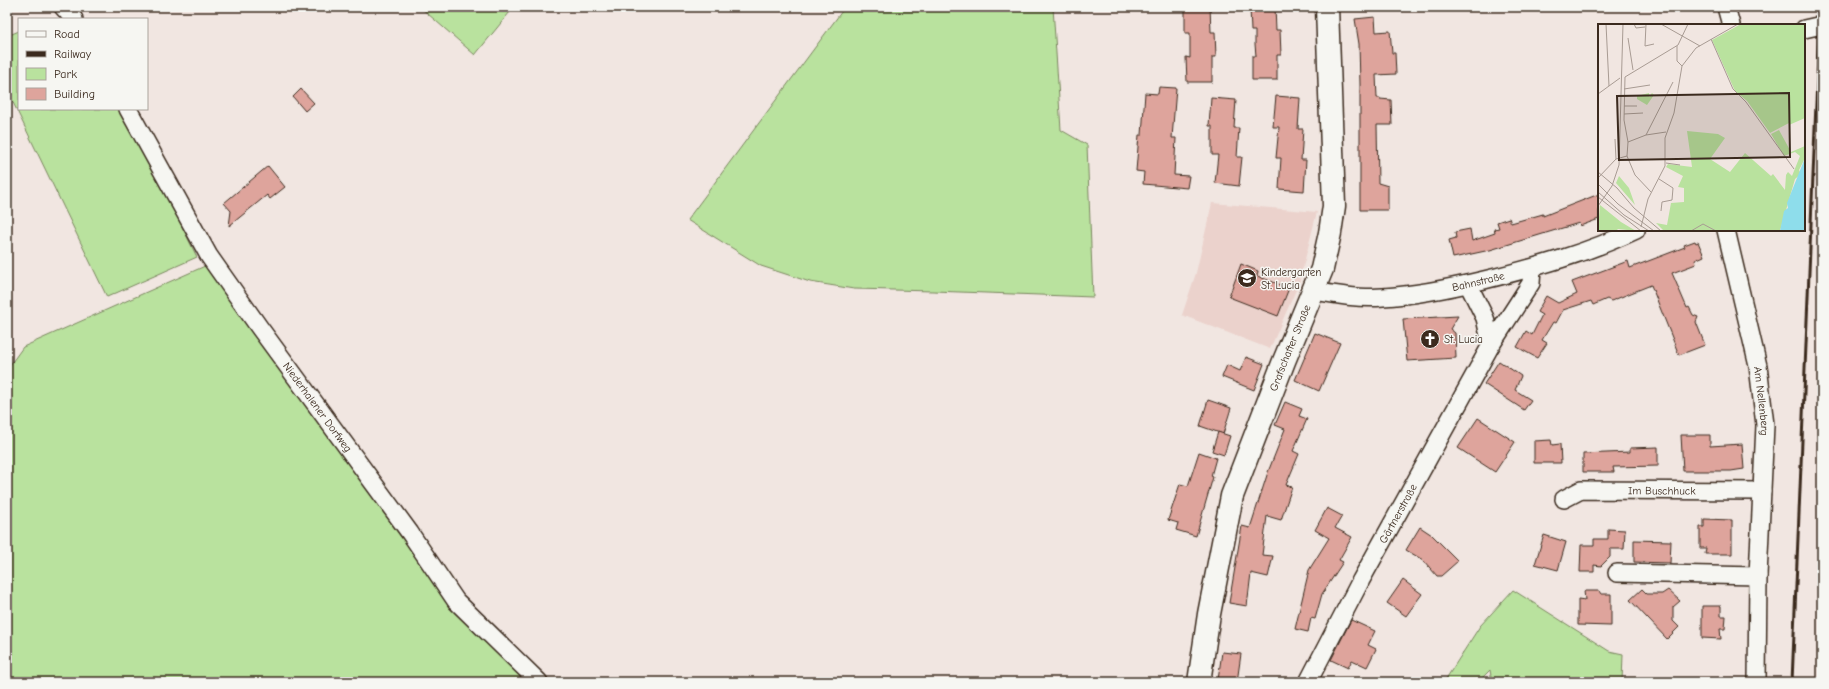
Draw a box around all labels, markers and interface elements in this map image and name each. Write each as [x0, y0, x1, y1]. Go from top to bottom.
legend [18, 18, 148, 110]
inset map [1598, 24, 1805, 231]
text: Road [54, 27, 80, 41]
text: Railway [54, 47, 92, 61]
text: Park [54, 67, 77, 81]
text: Building [54, 87, 95, 101]
place label: Kindergarten St. Lucia [1261, 266, 1321, 292]
school or university icon: Kindergarten St. Lucia [1236, 267, 1258, 289]
street label: Bahnstraße [1451, 269, 1506, 294]
street label: Grafschafter Straße [1267, 302, 1314, 393]
church icon: St. Lucia [1419, 328, 1441, 350]
place label: St. Lucia [1444, 333, 1483, 346]
street label: Niederhalener Dorfweg [280, 360, 355, 455]
street label: Am Nellenberg [1751, 366, 1771, 436]
street label: Gärtnerstraße [1377, 481, 1420, 546]
street label: Im Buschhuck [1628, 484, 1696, 498]

